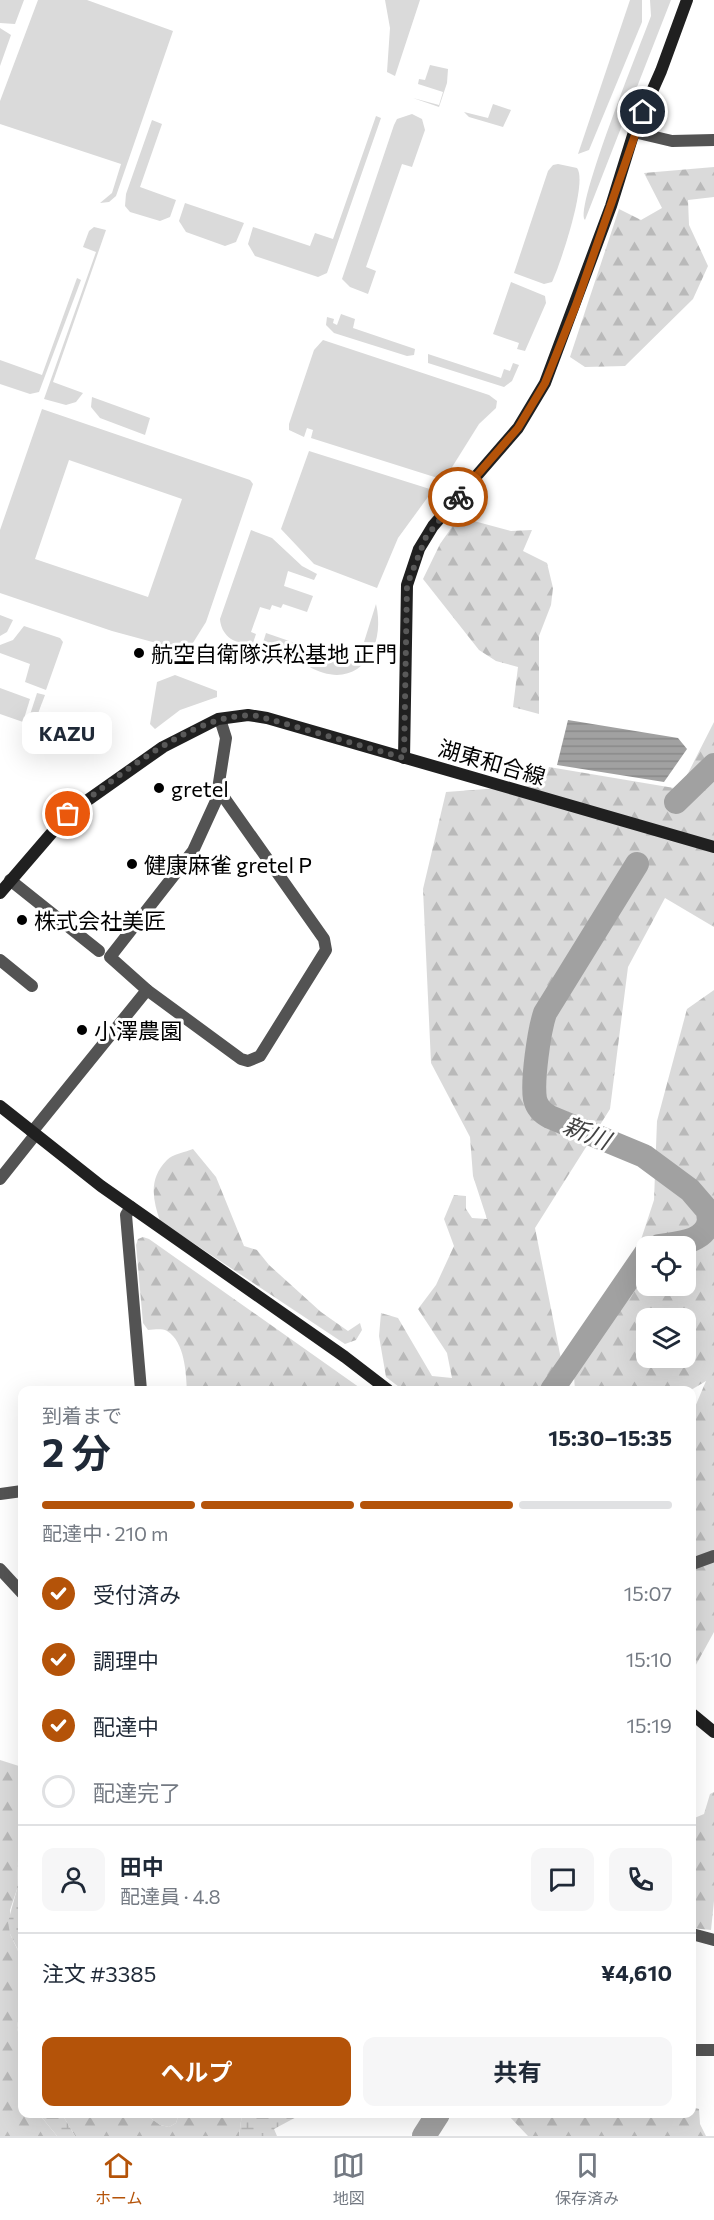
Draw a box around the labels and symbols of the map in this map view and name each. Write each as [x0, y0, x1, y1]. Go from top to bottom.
pin [617, 86, 668, 137]
courier [428, 467, 488, 527]
place label: 航空自衛隊浜松基地 正門 [151, 640, 397, 667]
marker: 航空自衛隊浜松基地 正門 [132, 646, 146, 660]
callout: KAZU [23, 712, 113, 754]
street label: 湖東和合線 [435, 734, 549, 790]
place label: gretel [171, 775, 229, 802]
marker: gretel [152, 781, 166, 795]
pin [42, 788, 93, 839]
place label: 健康麻雀 gretel P [144, 851, 312, 878]
marker: 健康麻雀 gretel P [125, 857, 139, 871]
place label: 株式会社美匠 [34, 907, 166, 934]
marker: 株式会社美匠 [15, 913, 29, 927]
place label: 小澤農園 [94, 1017, 182, 1044]
marker: 小澤農園 [75, 1023, 89, 1037]
water label: 新川 [559, 1110, 617, 1156]

